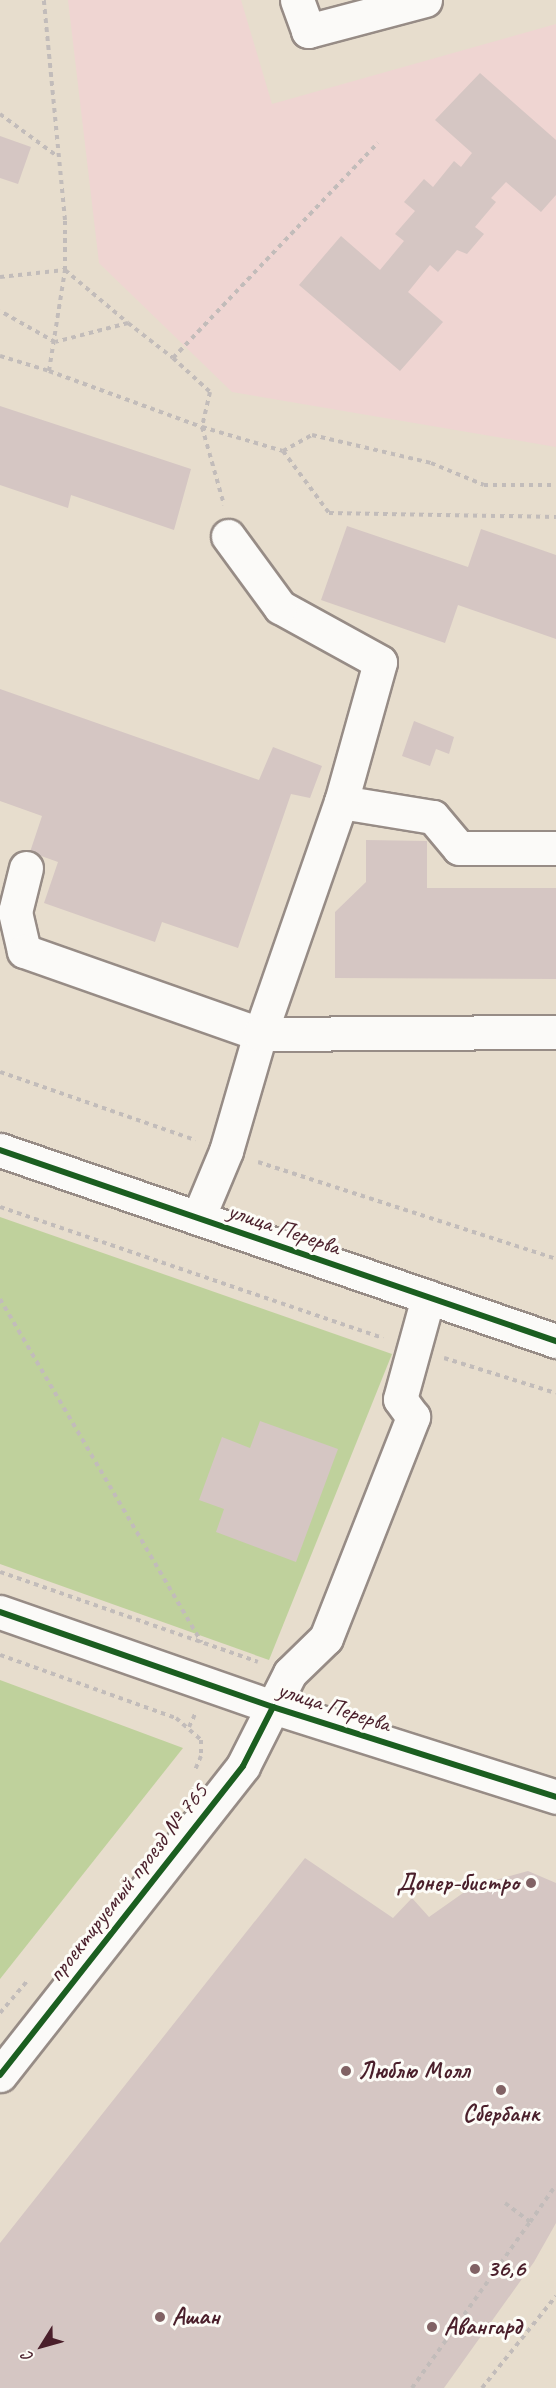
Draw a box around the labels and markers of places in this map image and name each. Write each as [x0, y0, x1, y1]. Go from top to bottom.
place label: Донер-бистро [396, 1869, 519, 1897]
marker: Донер-бистро [524, 1876, 538, 1890]
place label: Люблю Молл [358, 2057, 466, 2085]
marker: Люблю Молл [339, 2064, 353, 2078]
marker: Сбербанк [494, 2083, 508, 2097]
place label: Сбербанк [463, 2100, 539, 2128]
place label: 36,6 [487, 2255, 525, 2283]
marker: 36,6 [468, 2262, 482, 2276]
place label: Ашан [172, 2303, 220, 2331]
marker: Ашан [153, 2310, 167, 2324]
place label: Авангард [444, 2313, 522, 2341]
marker: Авангард [425, 2320, 439, 2334]

